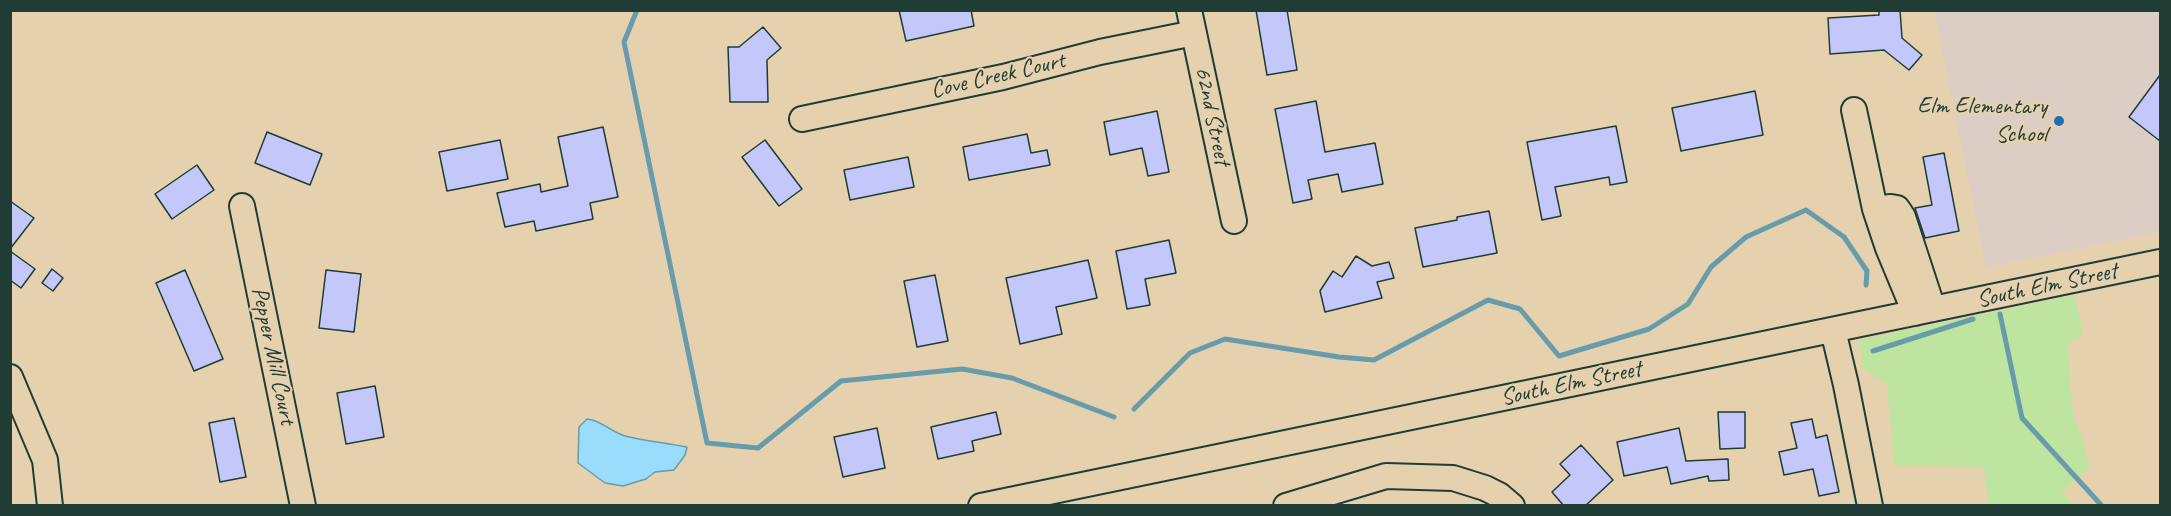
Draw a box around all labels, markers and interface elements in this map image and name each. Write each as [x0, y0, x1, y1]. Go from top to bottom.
street label: Cove Creek Court [928, 47, 1068, 105]
street label: 62nd Street [1188, 64, 1236, 168]
place label: Elm Elementary School [1917, 93, 2047, 149]
marker: Elm Elementary School [2052, 114, 2066, 128]
street label: South Elm Street [1974, 257, 2120, 315]
street label: Pepper Mill Court [244, 285, 302, 427]
street label: South Elm Street [1498, 355, 1644, 413]

